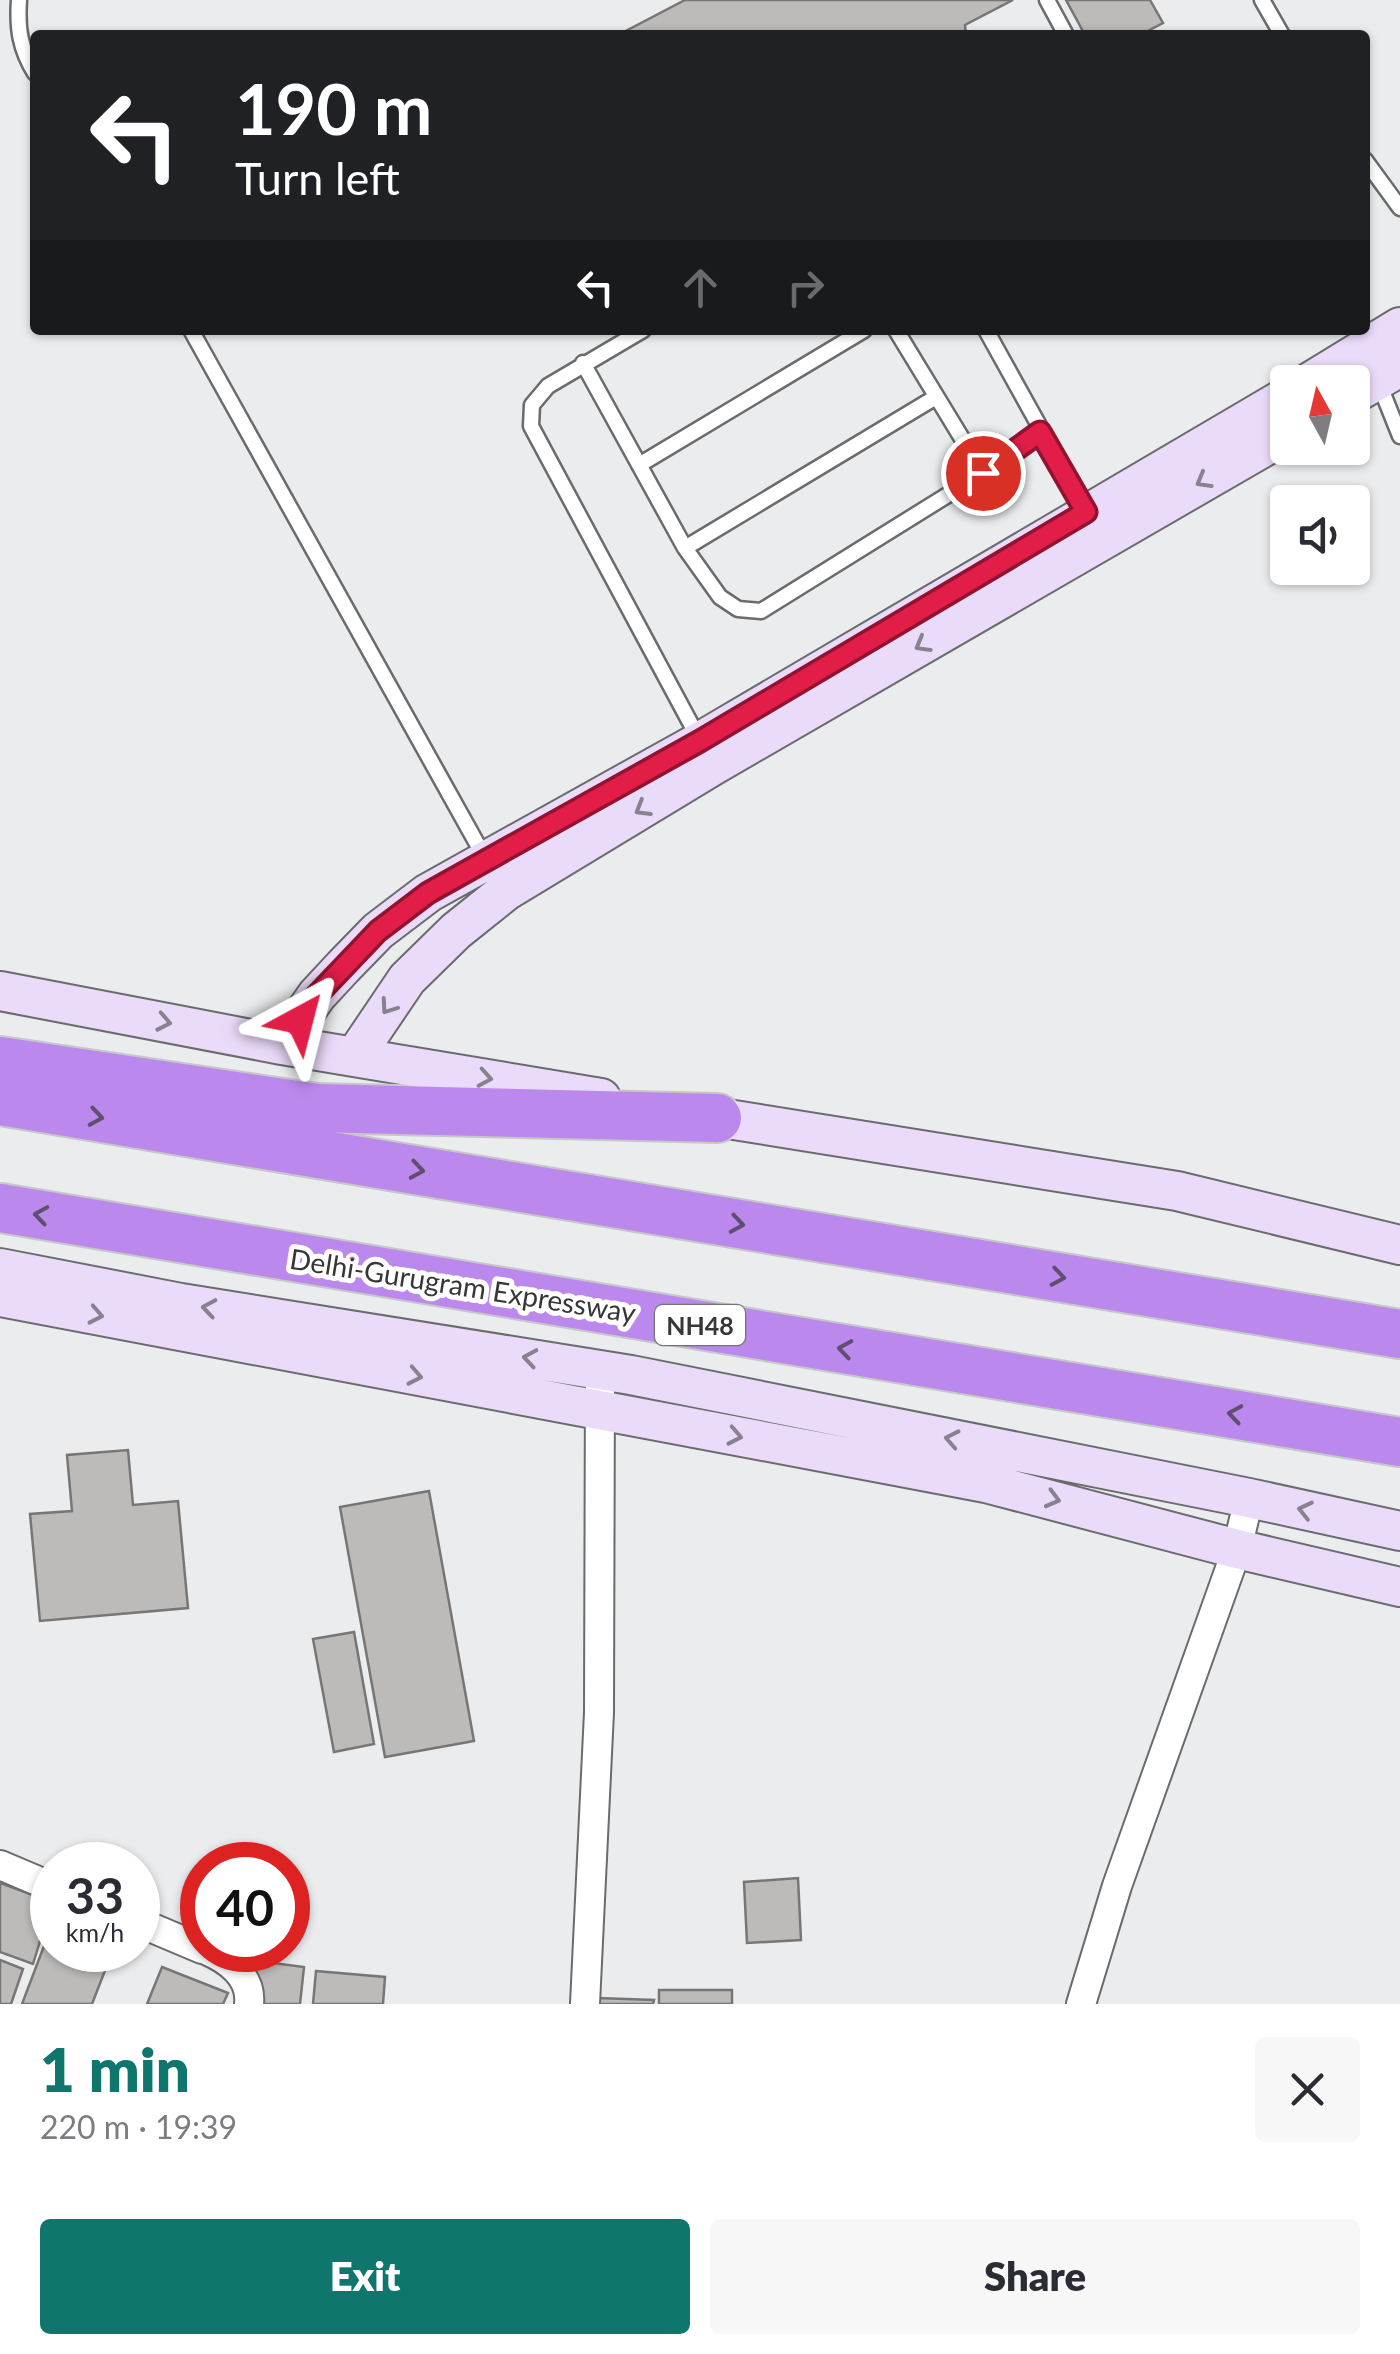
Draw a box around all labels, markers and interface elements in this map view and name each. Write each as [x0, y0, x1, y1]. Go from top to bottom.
text: 190 m [235, 66, 432, 150]
icon: left [70, 70, 200, 200]
text: Turn left [235, 151, 400, 205]
icon: left [568, 260, 623, 315]
icon: ahead [673, 260, 728, 315]
icon: right [778, 260, 833, 315]
north arrow [1270, 365, 1370, 465]
map controls [1270, 365, 1370, 585]
pin [941, 431, 1026, 516]
icon: arrive [956, 446, 1011, 501]
one-way arrow [1196, 469, 1214, 489]
button: sound [1270, 485, 1370, 585]
one-way arrow [915, 632, 933, 652]
one-way arrow [635, 797, 653, 816]
position arrow [248, 968, 352, 1072]
one-way arrow [382, 996, 400, 1014]
one-way arrow [156, 1011, 173, 1032]
one-way arrow [476, 1067, 493, 1088]
one-way arrow [88, 1106, 104, 1127]
one-way arrow [408, 1159, 425, 1180]
one-way arrow [33, 1205, 50, 1226]
one-way arrow [729, 1213, 746, 1234]
street label: Delhi-Gurugram Expressway [288, 1241, 639, 1329]
one-way arrow [1050, 1266, 1066, 1287]
one-way arrow [200, 1298, 217, 1319]
one-way arrow [87, 1304, 104, 1325]
road number: NH48 [655, 1305, 745, 1345]
one-way arrow [837, 1339, 853, 1360]
one-way arrow [521, 1349, 538, 1370]
one-way arrow [406, 1364, 423, 1385]
one-way arrow [1227, 1404, 1243, 1425]
one-way arrow [726, 1424, 743, 1445]
one-way arrow [944, 1429, 961, 1450]
one-way arrow [1044, 1487, 1061, 1508]
one-way arrow [1297, 1501, 1314, 1522]
speed limit sign: 40 [180, 1842, 310, 1972]
text: 33 [66, 1865, 124, 1925]
text: km/h [66, 1917, 124, 1947]
text: 1 min [40, 2033, 190, 2105]
button: close [1255, 2037, 1360, 2142]
text: 220 m · 19:39 [40, 2107, 237, 2146]
button: Exit [40, 2219, 690, 2334]
button: Share [710, 2219, 1360, 2334]

